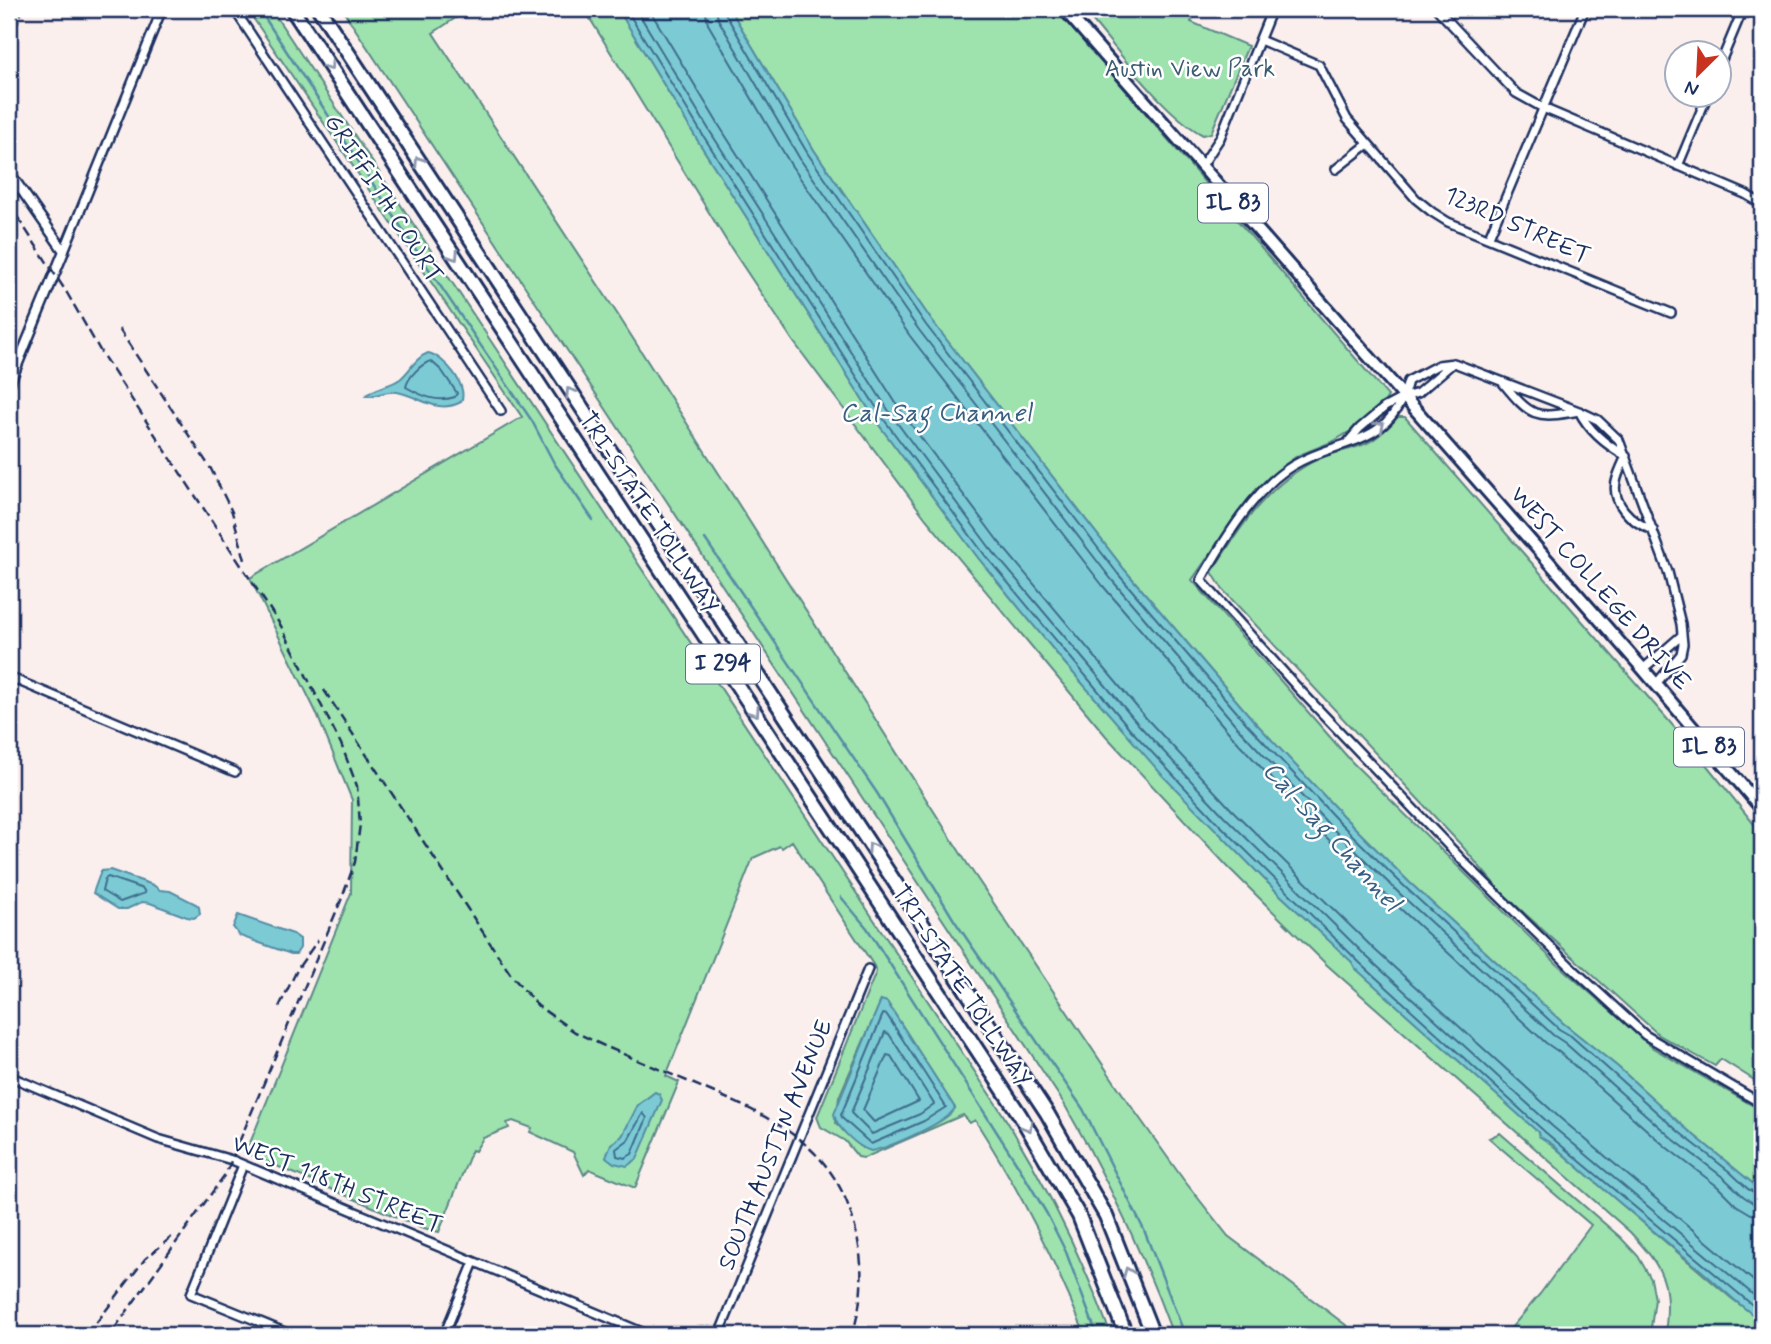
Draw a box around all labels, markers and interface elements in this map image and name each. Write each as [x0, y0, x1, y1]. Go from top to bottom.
north arrow [1662, 38, 1732, 108]
park label: Austin View Park [1105, 54, 1275, 85]
one-way arrow [321, 58, 334, 71]
text: N [1681, 74, 1703, 102]
street label: GRIFFITH COURT [317, 109, 449, 289]
one-way arrow [414, 155, 427, 168]
street label: 123RD STREET [1439, 180, 1595, 272]
road number: IL 83 [1198, 184, 1268, 222]
one-way arrow [446, 248, 458, 261]
one-way arrow [566, 387, 579, 400]
water label: Cal-Sag Channel [840, 397, 1033, 434]
street label: TRI-STATE TOLLWAY [571, 406, 725, 620]
one-way arrow [1373, 422, 1385, 435]
street label: WEST COLLEGE DRIVE [1503, 480, 1697, 698]
road number: I 294 [686, 644, 760, 684]
one-way arrow [746, 704, 759, 717]
road number: IL 83 [1674, 727, 1744, 766]
water label: Cal-Sag Channel [1252, 754, 1409, 923]
one-way arrow [867, 842, 880, 855]
street label: TRI-STATE TOLLWAY [884, 879, 1038, 1093]
street label: SOUTH AUSTIN AVENUE [712, 1015, 841, 1275]
one-way arrow [1020, 1120, 1033, 1133]
street label: WEST 118TH STREET [227, 1129, 447, 1241]
one-way arrow [1123, 1266, 1137, 1278]

